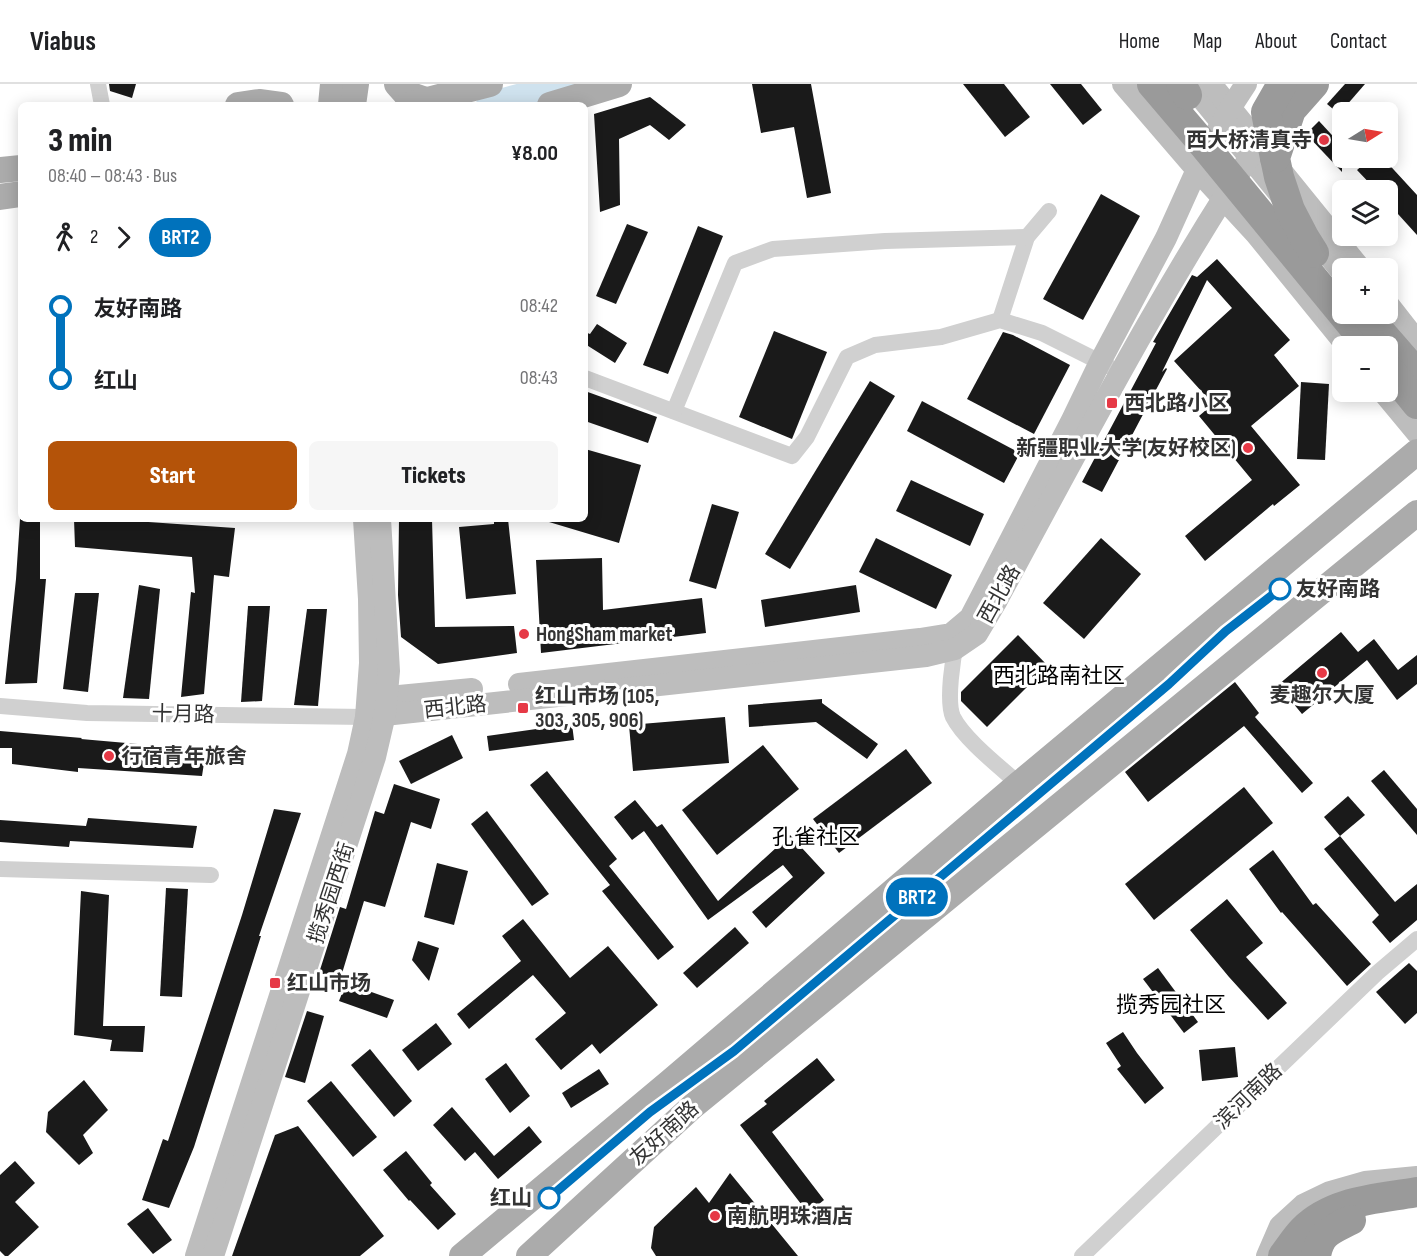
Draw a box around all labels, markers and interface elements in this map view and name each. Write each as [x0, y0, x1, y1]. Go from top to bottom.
text: Viabus [30, 25, 96, 58]
text: Home [1119, 29, 1160, 54]
text: Map [1193, 29, 1222, 54]
text: About [1255, 29, 1297, 54]
text: Contact [1330, 29, 1387, 54]
north arrow [1332, 102, 1398, 168]
map controls [1332, 102, 1398, 402]
text: 3 min [48, 121, 112, 161]
place label: 西大桥清真寺 [1186, 128, 1312, 153]
marker: 西大桥清真寺 [1317, 133, 1331, 147]
text: ¥8.00 [511, 140, 558, 167]
text: 08:40 – 08:43 · Bus [48, 164, 177, 188]
button: layers [1332, 180, 1398, 246]
icon: walk [48, 221, 81, 254]
icon: forward [107, 221, 140, 254]
text: 2 [90, 225, 98, 249]
text: BRT2 [161, 225, 199, 250]
button: + [1332, 258, 1398, 324]
text: 08:42 [520, 294, 558, 318]
text: 友好南路 [94, 296, 182, 323]
button: − [1332, 336, 1398, 402]
text: 08:43 [520, 366, 558, 390]
text: 红山 [94, 368, 138, 395]
place label: 西北路小区 [1124, 391, 1229, 416]
marker: 西北路小区 [1105, 396, 1119, 410]
place label: 新疆职业大学(友好校区) [1016, 436, 1236, 461]
button: Start [48, 441, 297, 510]
button: Tickets [309, 441, 558, 510]
marker: 新疆职业大学(友好校区) [1241, 441, 1255, 455]
street label: 西北路 [973, 561, 1026, 628]
place label: 友好南路 [1296, 577, 1380, 602]
marker: 友好南路 [1269, 578, 1291, 600]
place label: HongSham market [536, 622, 673, 647]
marker: HongSham market [517, 627, 531, 641]
district label: 西北路南社区 [993, 663, 1125, 690]
marker: 麦趣尔大厦 [1315, 666, 1329, 680]
place label: 麦趣尔大厦 [1270, 683, 1375, 708]
place label: 红山市场 (105, 303, 305, 906) [535, 684, 660, 733]
street label: 西北路 [422, 692, 488, 723]
street label: 十月路 [151, 701, 215, 728]
marker: 红山市场 (105, 303, 305, 906) [516, 701, 530, 715]
place label: 行宿青年旅舍 [121, 744, 247, 769]
marker: 行宿青年旅舍 [102, 749, 116, 763]
district label: 孔雀社区 [772, 824, 860, 851]
street label: 揽秀园西街 [303, 839, 360, 947]
line badge: BRT2 [875, 878, 959, 916]
text: BRT2 [898, 885, 936, 910]
place label: 红山市场 [287, 971, 371, 996]
marker: 红山市场 [268, 976, 282, 990]
district label: 揽秀园社区 [1116, 992, 1226, 1019]
street label: 滨河南路 [1209, 1058, 1287, 1135]
street label: 友好南路 [625, 1096, 704, 1171]
place label: 红山 [490, 1186, 532, 1211]
marker: 红山 [538, 1187, 560, 1209]
place label: 南航明珠酒店 [727, 1204, 853, 1229]
marker: 南航明珠酒店 [708, 1209, 722, 1223]

